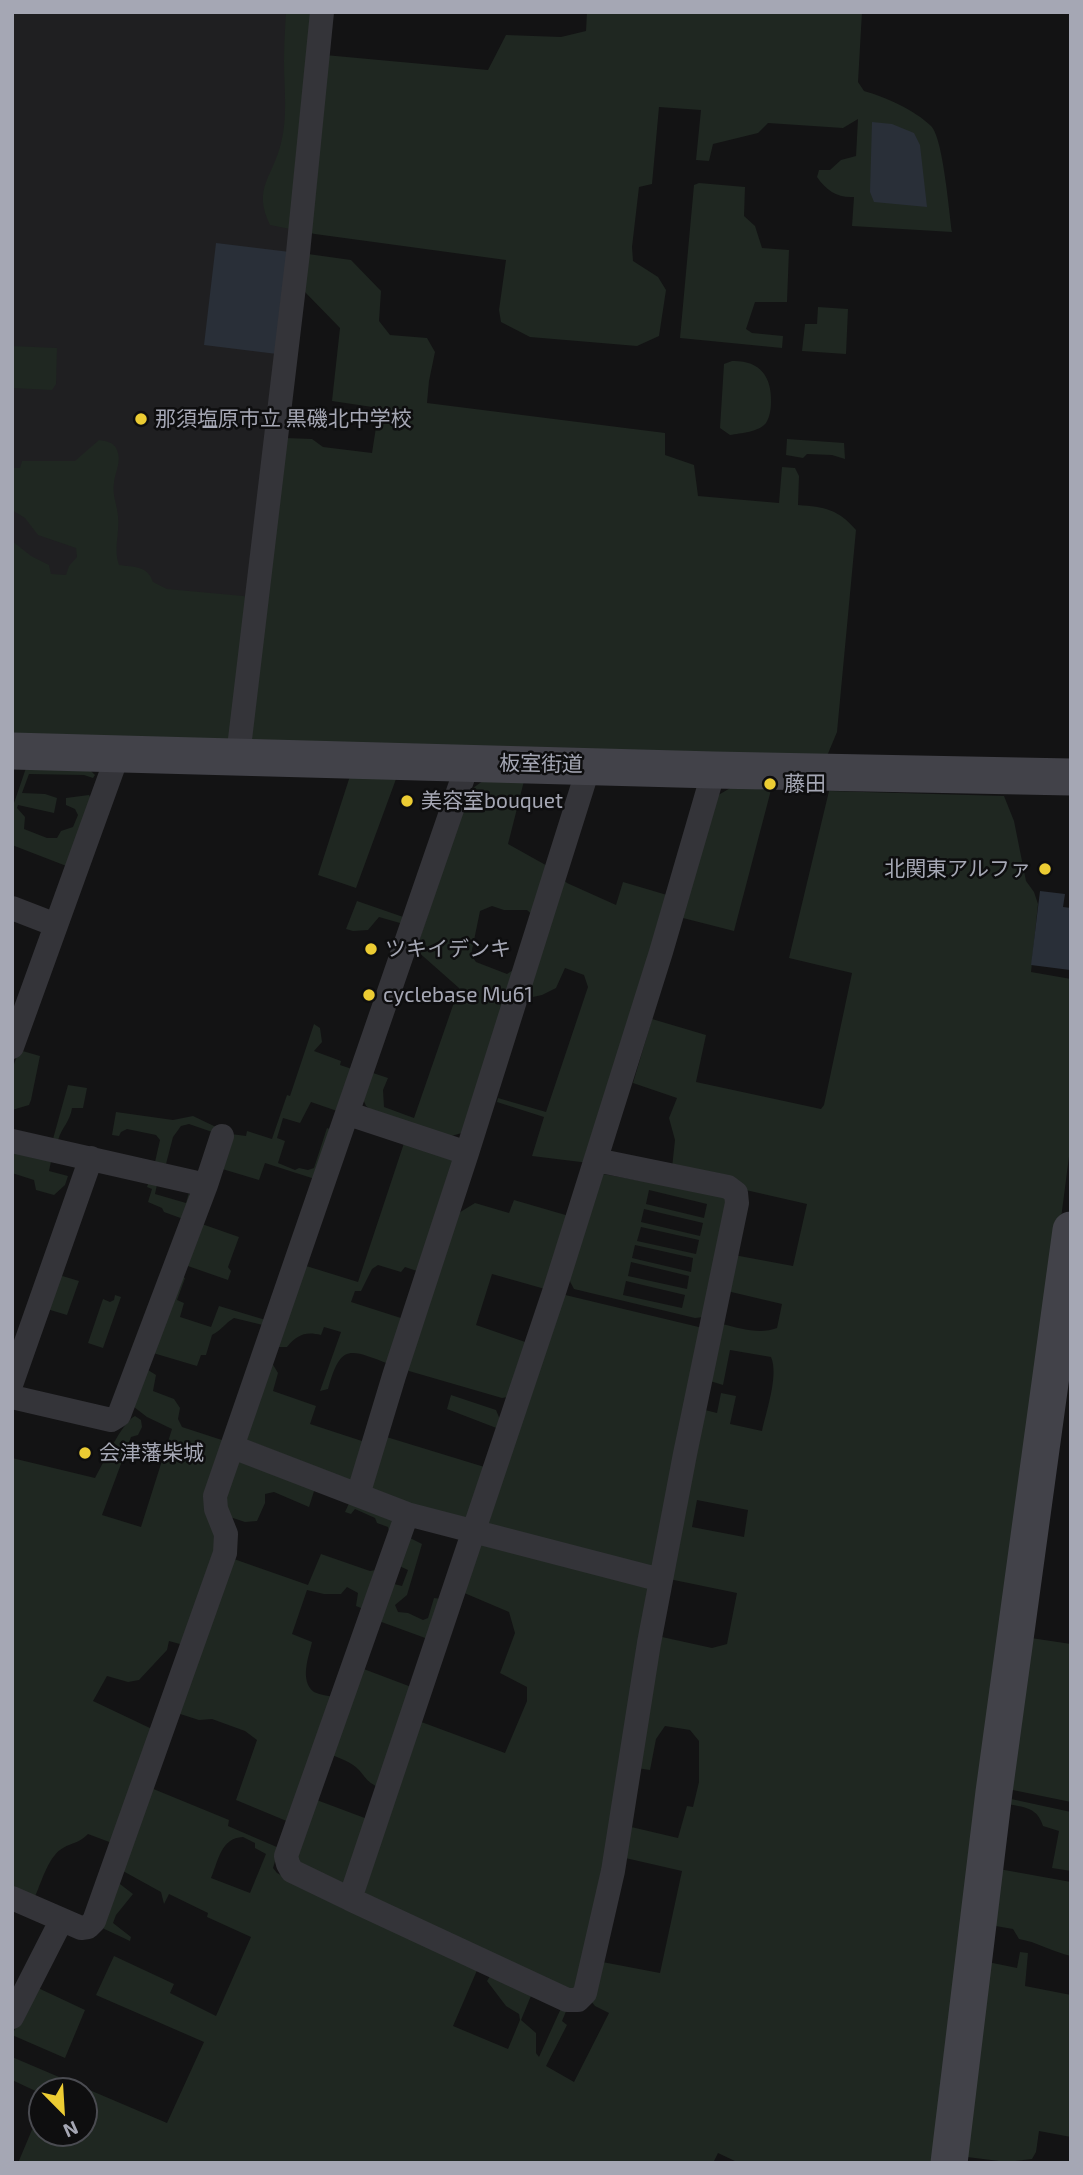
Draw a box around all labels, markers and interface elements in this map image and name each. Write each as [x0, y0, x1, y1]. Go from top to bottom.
place label: 那須塩原市立 黒磯北中学校 [155, 406, 412, 432]
marker: 那須塩原市立 黒磯北中学校 [133, 411, 149, 427]
street label: 板室街道 [499, 751, 583, 777]
place label: 藤田 [784, 771, 826, 797]
marker: 藤田 [762, 776, 778, 792]
place label: 美容室bouquet [421, 788, 563, 814]
marker: 美容室bouquet [399, 793, 415, 809]
place label: 北関東アルファ [884, 856, 1031, 882]
marker: 北関東アルファ [1037, 861, 1053, 877]
place label: ツキイデンキ [385, 936, 511, 962]
marker: ツキイデンキ [363, 941, 379, 957]
place label: cyclebase Mu61 [383, 982, 533, 1008]
marker: cyclebase Mu61 [361, 987, 377, 1003]
place label: 会津藩柴城 [99, 1440, 204, 1466]
marker: 会津藩柴城 [77, 1445, 93, 1461]
north arrow [28, 2077, 98, 2147]
text: N [60, 2117, 82, 2143]

